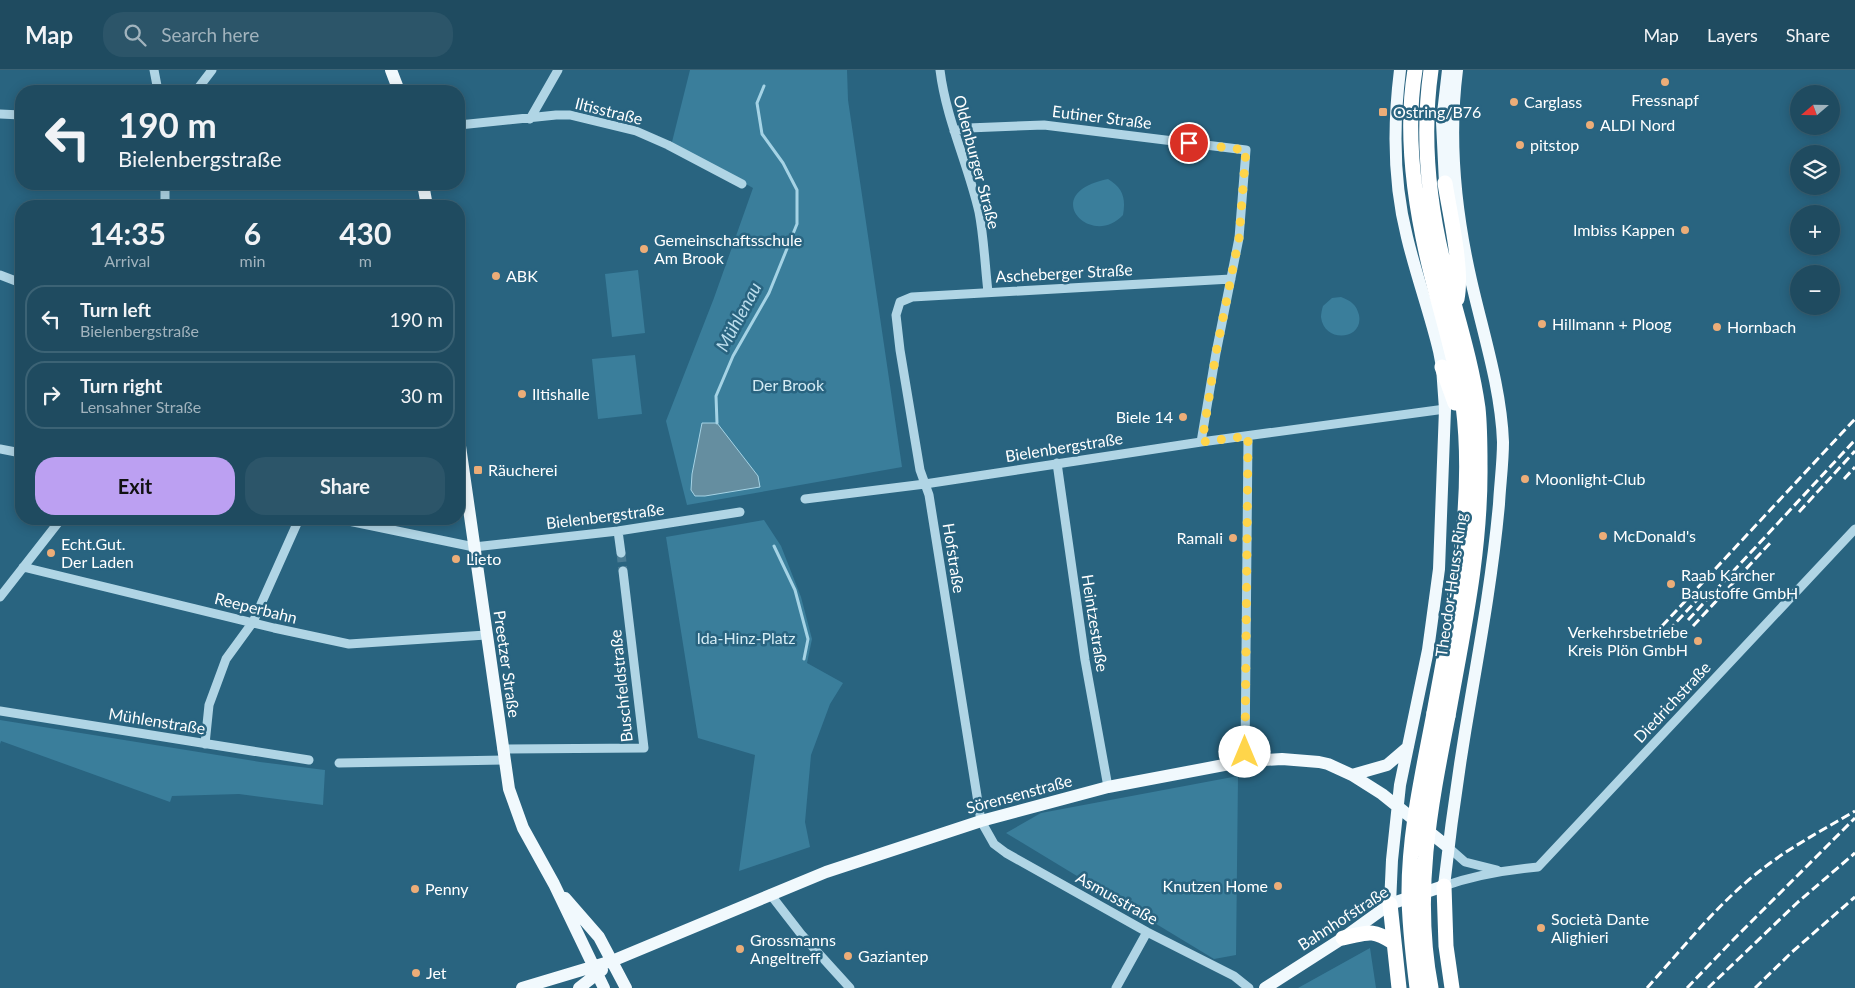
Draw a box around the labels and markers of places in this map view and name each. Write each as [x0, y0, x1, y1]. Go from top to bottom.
marker: Fressnapf [1659, 76, 1671, 88]
place label: Fressnapf [1631, 90, 1699, 109]
place label: Carglass [1524, 92, 1582, 111]
marker: Carglass [1508, 96, 1520, 108]
place label: Ostring/B76 [1393, 102, 1481, 121]
marker: Ostring/B76 [1377, 106, 1389, 118]
place label: ALDI Nord [1600, 115, 1675, 134]
marker: ALDI Nord [1584, 119, 1596, 131]
pin [1168, 122, 1210, 164]
place label: pitstop [1530, 135, 1579, 154]
marker: pitstop [1514, 139, 1526, 151]
place label: Imbiss Kappen [1573, 220, 1675, 239]
marker: Imbiss Kappen [1679, 224, 1691, 236]
place label: Gemeinschaftsschule Am Brook [654, 230, 802, 267]
marker: Gemeinschaftsschule Am Brook [638, 243, 650, 255]
place label: ABK [506, 266, 538, 285]
marker: ABK [490, 270, 502, 282]
place label: Hillmann + Ploog [1552, 314, 1672, 333]
place label: Hornbach [1727, 317, 1796, 336]
marker: Hillmann + Ploog [1536, 318, 1548, 330]
marker: Hornbach [1711, 321, 1723, 333]
place label: Iltishalle [532, 384, 590, 403]
marker: Iltishalle [516, 388, 528, 400]
place label: Biele 14 [1116, 407, 1173, 426]
marker: Biele 14 [1177, 411, 1189, 423]
place label: Räucherei [488, 460, 558, 479]
marker: Räucherei [472, 464, 484, 476]
place label: Moonlight-Club [1535, 469, 1645, 488]
marker: Moonlight-Club [1519, 473, 1531, 485]
place label: McDonald's [1613, 526, 1696, 545]
place label: Ramali [1176, 528, 1223, 547]
marker: McDonald's [1597, 530, 1609, 542]
marker: Ramali [1227, 532, 1239, 544]
place label: Echt.Gut. Der Laden [61, 534, 134, 571]
marker: Echt.Gut. Der Laden [45, 547, 57, 559]
place label: Lieto [466, 549, 501, 568]
marker: Lieto [450, 553, 462, 565]
place label: Raab Karcher Baustoffe GmbH [1681, 565, 1798, 602]
marker: Raab Karcher Baustoffe GmbH [1665, 578, 1677, 590]
place label: Verkehrsbetriebe Kreis Plön GmbH [1567, 622, 1688, 659]
marker: Verkehrsbetriebe Kreis Plön GmbH [1692, 635, 1704, 647]
place label: Knutzen Home [1163, 876, 1268, 895]
place label: Penny [425, 879, 469, 898]
marker: Knutzen Home [1272, 880, 1284, 892]
marker: Penny [409, 883, 421, 895]
place label: Società Dante Alighieri [1551, 909, 1649, 946]
marker: Società Dante Alighieri [1535, 922, 1547, 934]
place label: Grossmanns Angeltreff [750, 930, 836, 967]
marker: Grossmanns Angeltreff [734, 943, 746, 955]
place label: Gaziantep [858, 946, 929, 965]
marker: Gaziantep [842, 950, 854, 962]
place label: Jet [426, 963, 447, 982]
marker: Jet [410, 967, 422, 979]

